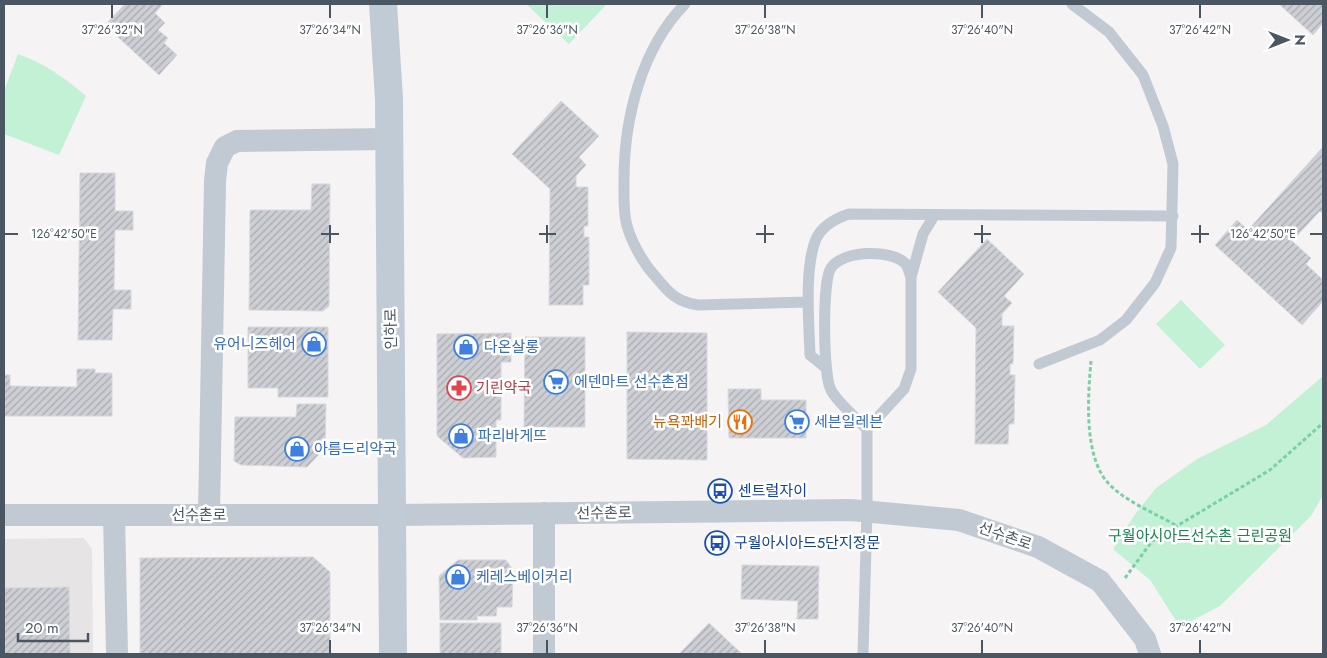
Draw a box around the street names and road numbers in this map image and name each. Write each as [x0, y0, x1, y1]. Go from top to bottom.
street label: 인하로 [380, 308, 402, 350]
street label: 선수촌로 [576, 502, 632, 524]
street label: 선수촌로 [171, 504, 227, 526]
street label: 선수촌로 [975, 517, 1035, 555]

